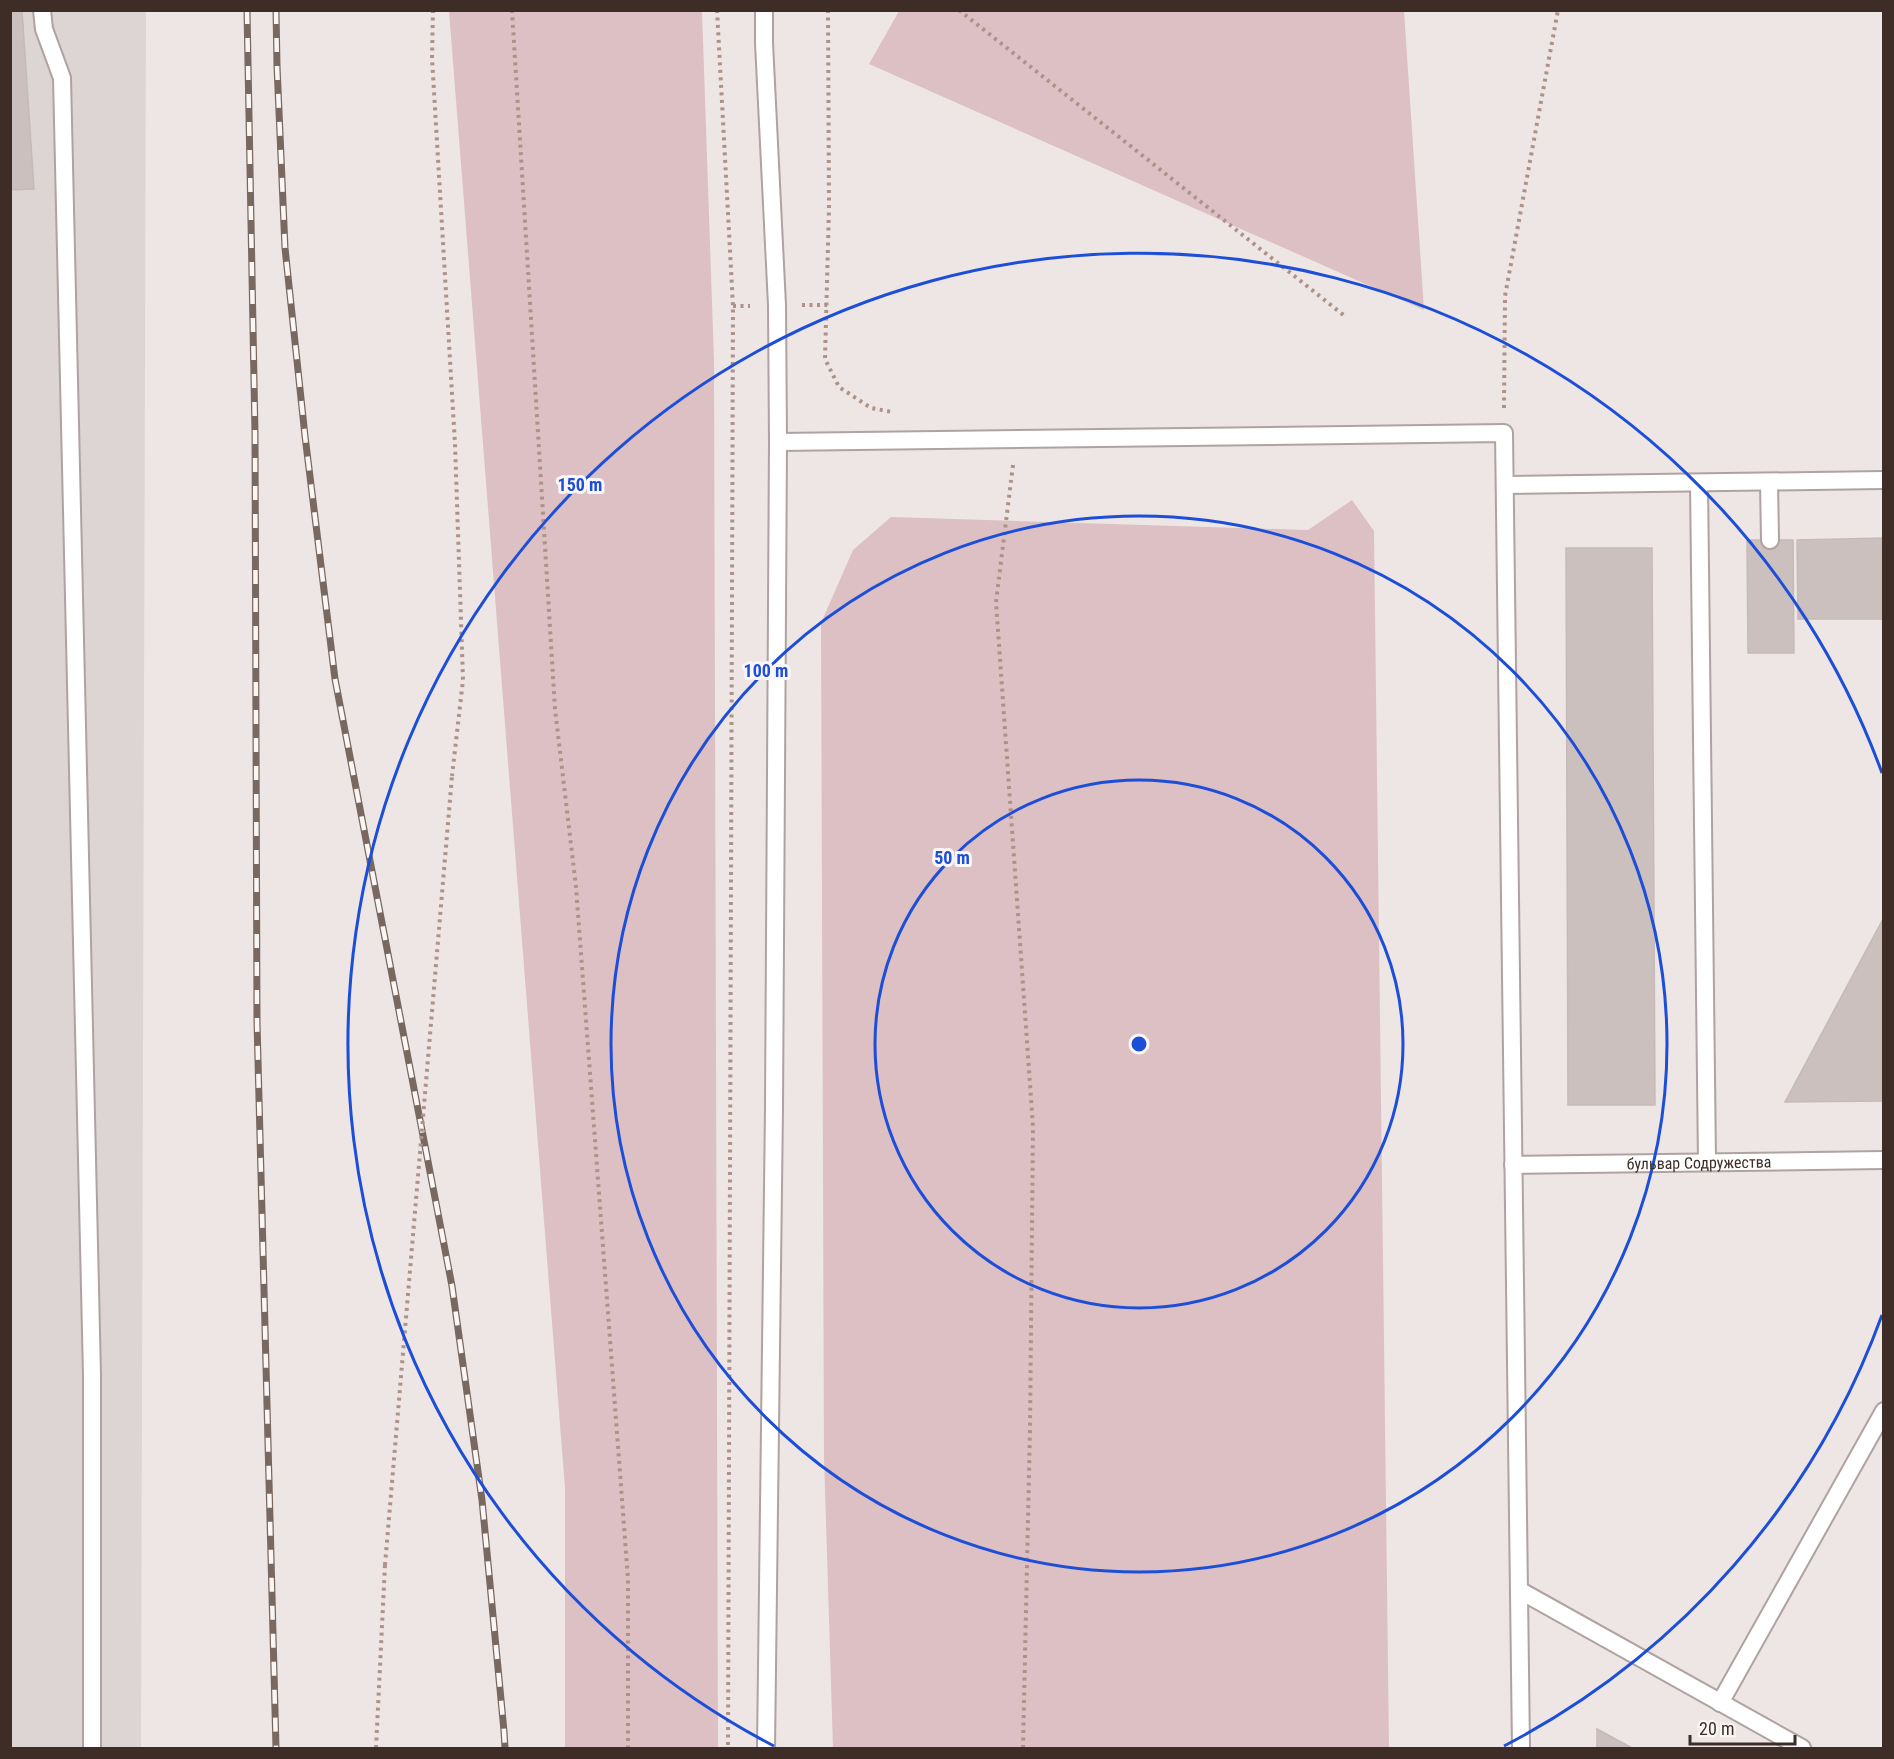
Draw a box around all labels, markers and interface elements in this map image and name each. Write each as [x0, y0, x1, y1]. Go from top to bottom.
text: 150 m [558, 474, 602, 495]
text: 100 m [744, 660, 788, 681]
text: 50 m [934, 847, 970, 868]
centre of rings [1129, 1034, 1149, 1054]
street label: бульвар Содружества [1626, 1152, 1771, 1173]
scale bar [1690, 1708, 1795, 1746]
text: 20 m [1699, 1718, 1734, 1739]

